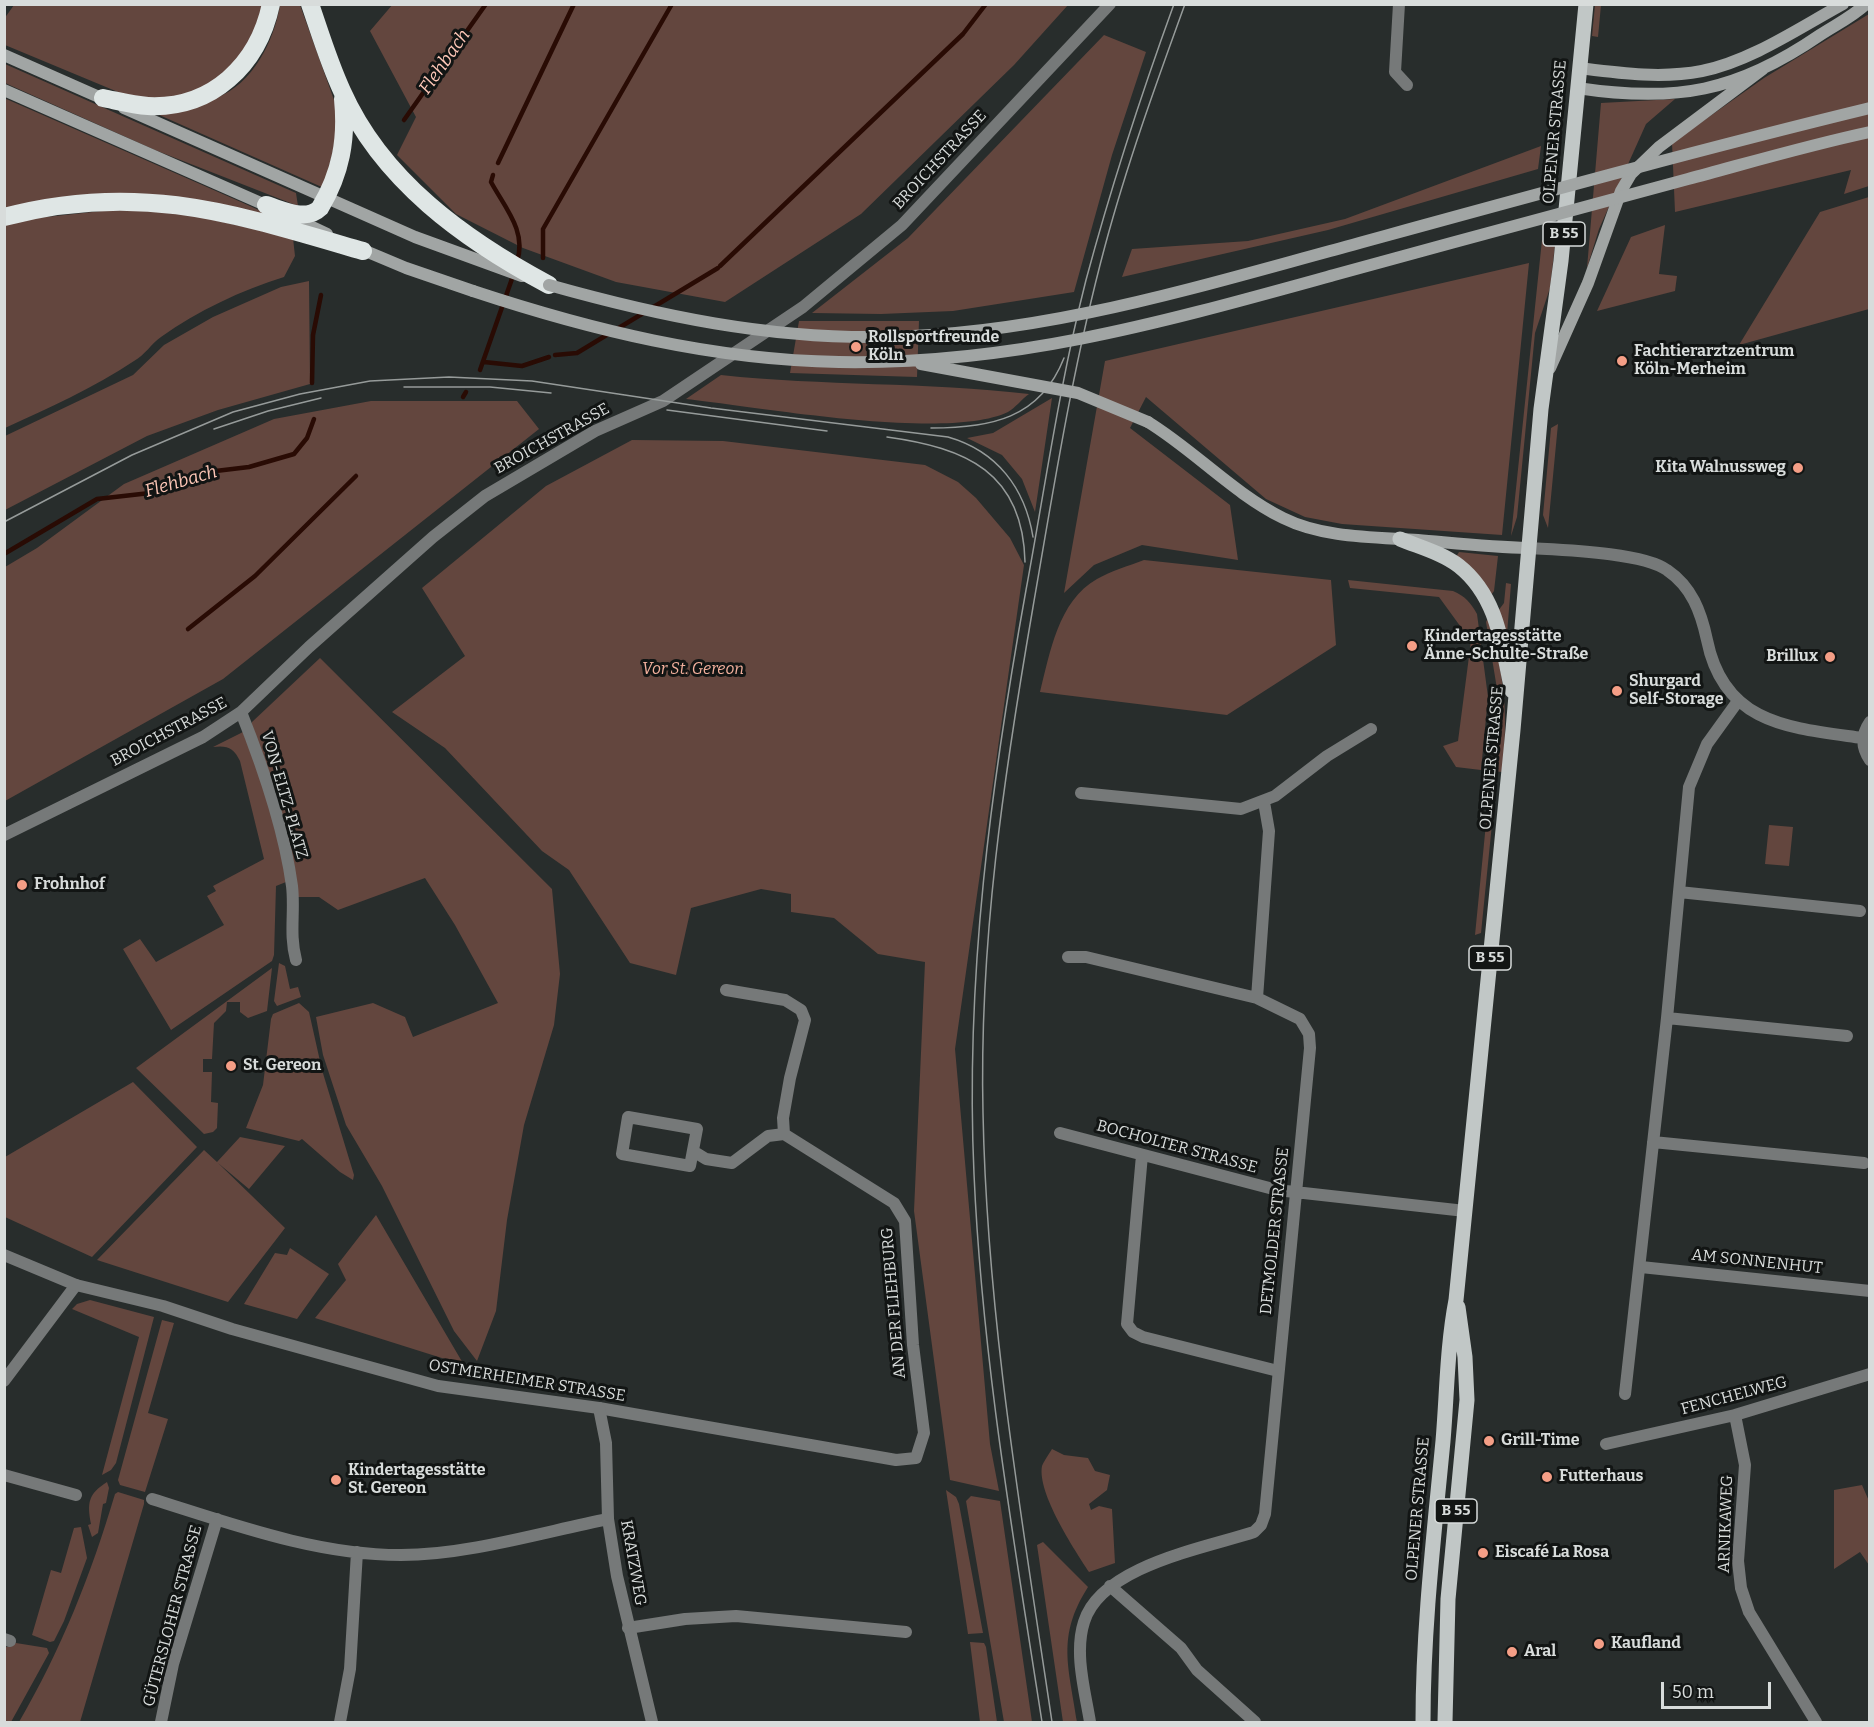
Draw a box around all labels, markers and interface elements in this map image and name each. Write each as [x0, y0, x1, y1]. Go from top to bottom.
water label: Flehbach [415, 25, 475, 99]
street label: OLPENER STRASSE [1539, 59, 1571, 205]
street label: BROICHSTRASSE [889, 106, 991, 214]
road number: B 55 [1543, 222, 1585, 246]
place label: Rollsportfreunde Köln [868, 328, 999, 366]
marker: Rollsportfreunde Köln [849, 340, 863, 354]
place label: Fachtierarztzentrum Köln-Merheim [1634, 342, 1794, 380]
marker: Fachtierarztzentrum Köln-Merheim [1615, 354, 1629, 368]
street label: BROICHSTRASSE [491, 399, 613, 479]
place label: Kita Walnussweg [1655, 458, 1786, 478]
water label: Flehbach [142, 461, 220, 503]
marker: Kita Walnussweg [1791, 461, 1805, 475]
place label: Kindertagesstätte Änne-Schulte-Straße [1424, 627, 1588, 665]
marker: Kindertagesstätte Änne-Schulte-Straße [1405, 639, 1419, 653]
place label: Brillux [1766, 647, 1818, 667]
marker: Brillux [1823, 650, 1837, 664]
park label: Vor St. Gereon [642, 660, 744, 680]
place label: Shurgard Self-Storage [1629, 672, 1724, 710]
marker: Shurgard Self-Storage [1610, 684, 1624, 698]
street label: OLPENER STRASSE [1476, 685, 1508, 831]
street label: BROICHSTRASSE [108, 693, 230, 771]
street label: VON-ELTZ-PLATZ [257, 729, 311, 861]
place label: Frohnhof [34, 875, 105, 895]
marker: Frohnhof [15, 878, 29, 892]
road number: B 55 [1469, 946, 1511, 970]
place label: St. Gereon [243, 1056, 321, 1076]
marker: St. Gereon [224, 1059, 238, 1073]
street label: BOCHOLTER STRASSE [1095, 1116, 1259, 1178]
street label: DETMOLDER STRASSE [1257, 1146, 1293, 1316]
street label: AN DER FLIEHBURG [878, 1227, 910, 1379]
street label: AM SONNENHUT [1691, 1246, 1823, 1278]
street label: OSTMERHEIMER STRASSE [427, 1356, 627, 1406]
street label: FENCHELWEG [1679, 1373, 1789, 1419]
place label: Grill-Time [1501, 1431, 1580, 1451]
marker: Grill-Time [1482, 1434, 1496, 1448]
street label: OLPENER STRASSE [1402, 1436, 1434, 1582]
place label: Kindertagesstätte St. Gereon [348, 1461, 486, 1499]
place label: Futterhaus [1559, 1467, 1644, 1487]
marker: Futterhaus [1540, 1470, 1554, 1484]
marker: Kindertagesstätte St. Gereon [329, 1473, 343, 1487]
street label: ARNIKAWEG [1715, 1475, 1737, 1573]
road number: B 55 [1435, 1499, 1477, 1523]
street label: KRATZWEG [616, 1519, 650, 1607]
street label: GÜTERSLOHER STRASSE [139, 1523, 207, 1709]
place label: Eiscafé La Rosa [1495, 1543, 1609, 1563]
marker: Eiscafé La Rosa [1476, 1546, 1490, 1560]
place label: Kaufland [1611, 1634, 1681, 1654]
marker: Kaufland [1592, 1637, 1606, 1651]
place label: Aral [1524, 1642, 1556, 1662]
marker: Aral [1505, 1645, 1519, 1659]
scale bar [1664, 1670, 1774, 1708]
text: 50 m [1672, 1681, 1714, 1703]

